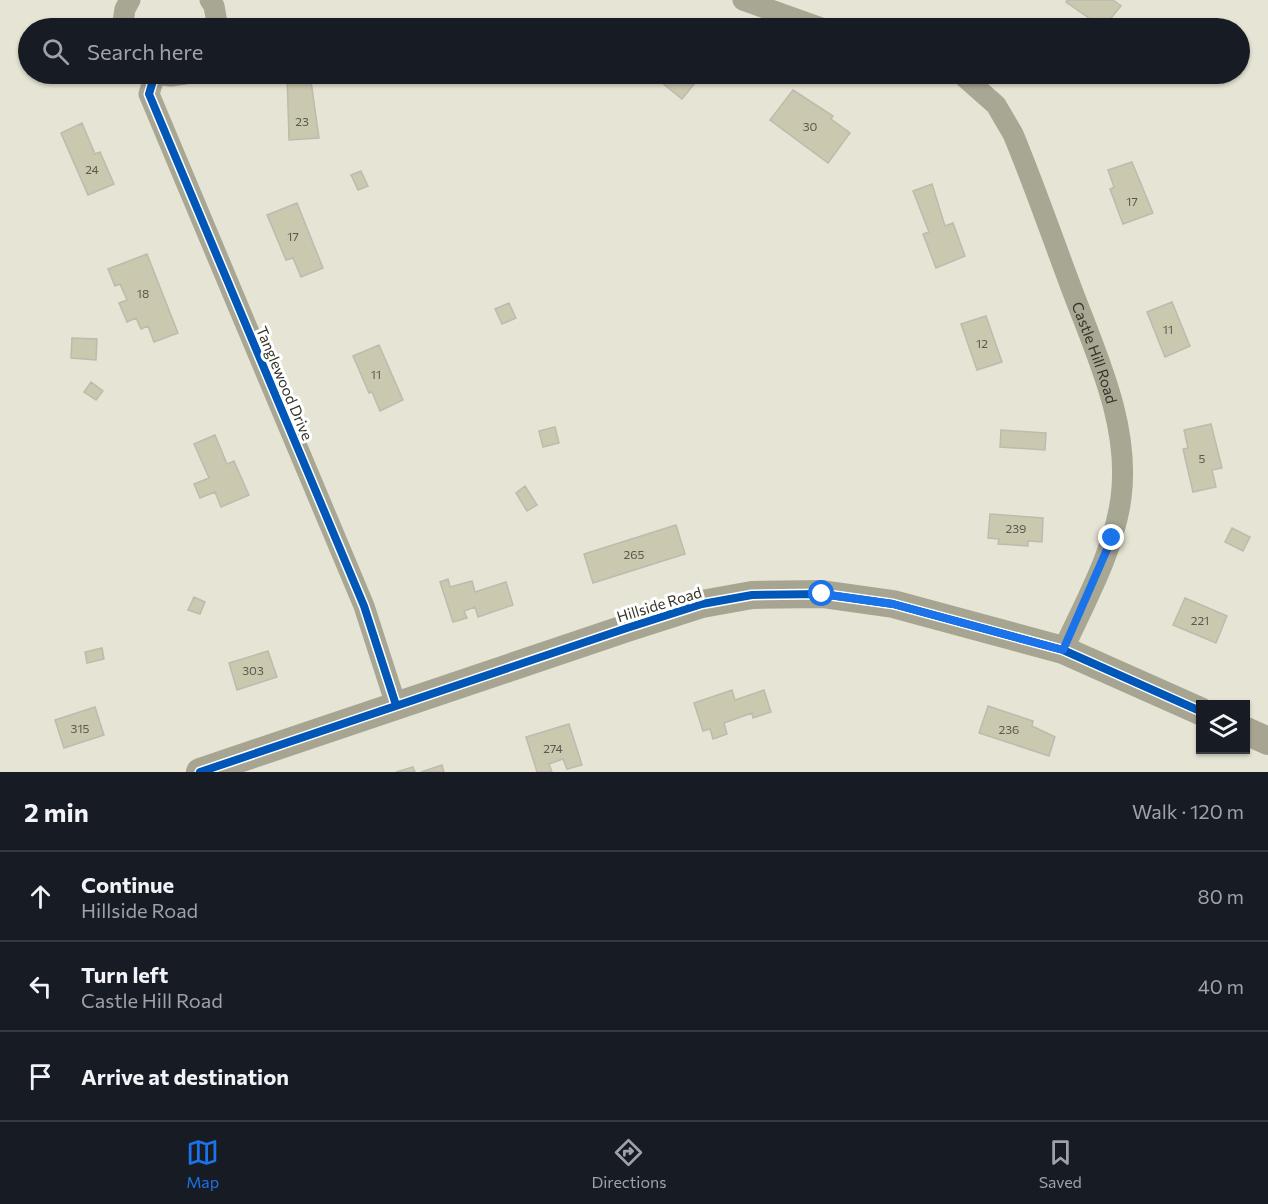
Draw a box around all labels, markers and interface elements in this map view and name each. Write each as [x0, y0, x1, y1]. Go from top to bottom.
search box [18, 18, 1250, 84]
icon: search [39, 35, 72, 68]
text: Search here [87, 38, 203, 65]
house number: 23 [295, 114, 309, 128]
house number: 30 [803, 119, 818, 133]
house number: 24 [85, 162, 99, 176]
house number: 17 [1126, 194, 1138, 208]
house number: 17 [287, 229, 299, 243]
house number: 18 [137, 286, 149, 300]
street label: Castle Hill Road [1068, 299, 1121, 405]
house number: 11 [1163, 322, 1173, 336]
street label: Tanglewood Drive [253, 323, 317, 443]
house number: 12 [976, 336, 988, 350]
house number: 11 [371, 367, 381, 381]
house number: 5 [1199, 451, 1206, 465]
house number: 239 [1006, 521, 1026, 535]
route end [1098, 524, 1124, 550]
house number: 265 [624, 547, 644, 561]
route start [808, 580, 834, 606]
street label: Hillside Road [614, 583, 704, 625]
house number: 221 [1191, 613, 1209, 627]
house number: 303 [242, 663, 264, 677]
map controls [1196, 700, 1250, 754]
button: layers [1196, 700, 1250, 754]
house number: 315 [71, 721, 90, 735]
house number: 236 [999, 722, 1019, 736]
house number: 274 [543, 741, 563, 755]
text: 2 min [24, 796, 89, 827]
text: Walk · 120 m [1132, 799, 1244, 823]
text: Continue [81, 871, 174, 898]
icon: ahead [24, 880, 57, 913]
text: 80 m [1198, 884, 1244, 908]
text: Hillside Road [81, 898, 198, 922]
text: Turn left [81, 961, 168, 988]
icon: left [24, 970, 57, 1003]
text: 40 m [1198, 974, 1244, 998]
text: Castle Hill Road [81, 988, 223, 1012]
icon: arrive [24, 1060, 57, 1093]
text: Arrive at destination [81, 1063, 289, 1090]
tab: Map [186, 1136, 219, 1191]
tab: Directions [591, 1136, 666, 1191]
tab: Saved [1039, 1136, 1082, 1191]

